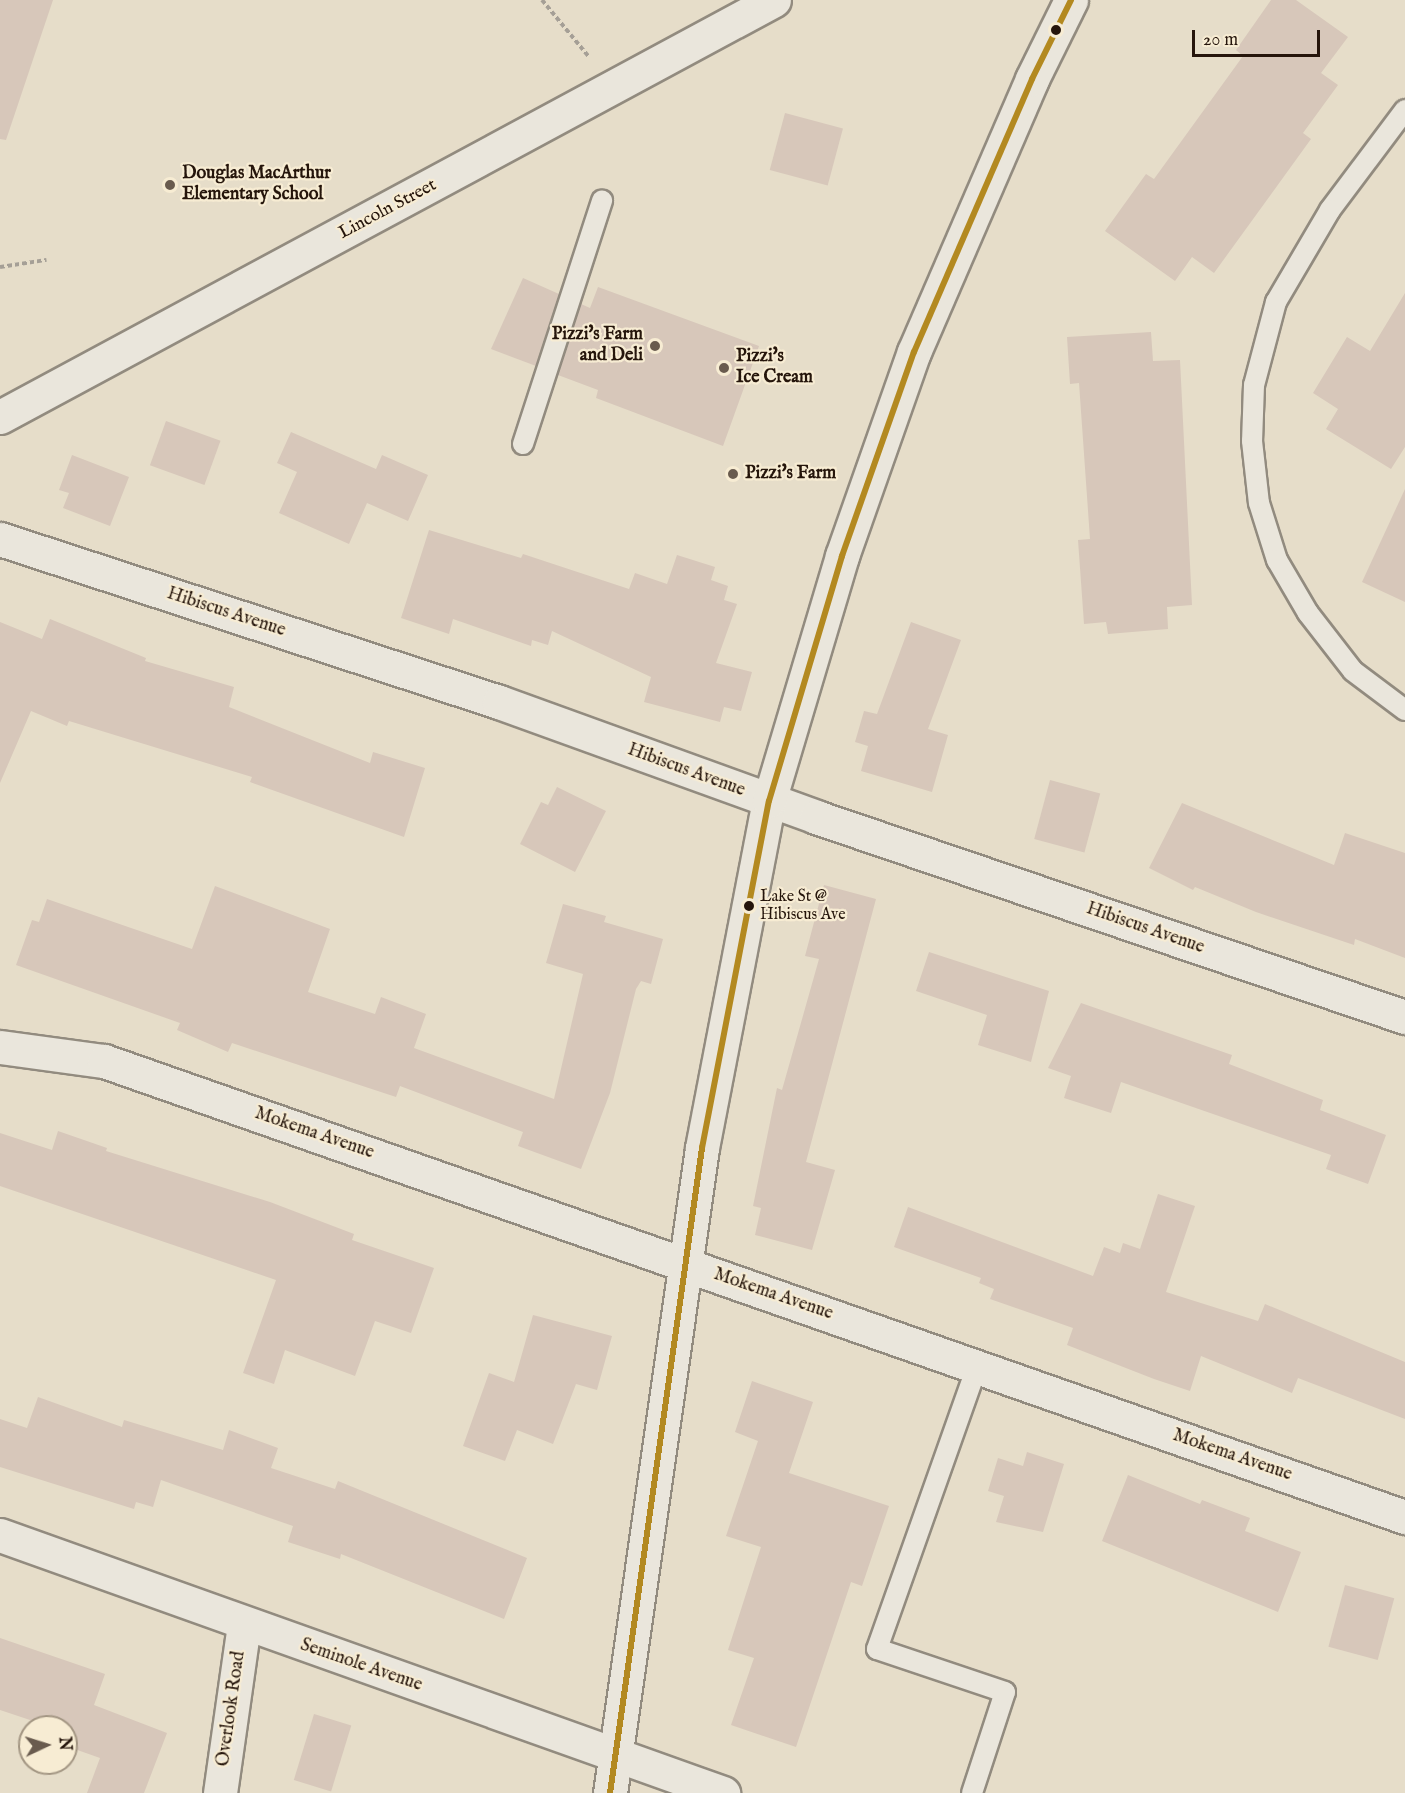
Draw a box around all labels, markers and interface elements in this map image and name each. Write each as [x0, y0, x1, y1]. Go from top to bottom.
scale bar [1195, 18, 1322, 56]
unlabelled marker [1050, 24, 1062, 36]
text: 20 m [1203, 29, 1238, 52]
place label: Douglas MacArthur Elementary School [182, 164, 331, 207]
street label: Lincoln Street [335, 175, 441, 245]
marker: Douglas MacArthur Elementary School [163, 178, 177, 192]
place label: Pizzi's Farm and Deli [552, 325, 643, 368]
marker: Pizzi's Farm and Deli [648, 339, 662, 353]
place label: Pizzi's Ice Cream [736, 347, 813, 389]
marker: Pizzi's Ice Cream [717, 361, 731, 375]
place label: Pizzi's Farm [745, 463, 836, 485]
marker: Pizzi's Farm [726, 467, 740, 481]
street label: Hibiscus Avenue [164, 584, 288, 642]
street label: Hibiscus Avenue [624, 740, 748, 802]
place label: Lake St @ Hibiscus Ave [760, 887, 845, 925]
street label: Hibiscus Avenue [1083, 899, 1207, 959]
marker: Lake St @ Hibiscus Ave [743, 900, 755, 912]
street label: Mokema Avenue [252, 1103, 376, 1165]
street label: Mokema Avenue [711, 1264, 835, 1326]
street label: Mokema Avenue [1170, 1425, 1294, 1487]
street label: Seminole Avenue [297, 1635, 425, 1697]
street label: Overlook Road [213, 1650, 251, 1768]
north arrow [18, 1715, 78, 1775]
text: N [54, 1736, 74, 1751]

